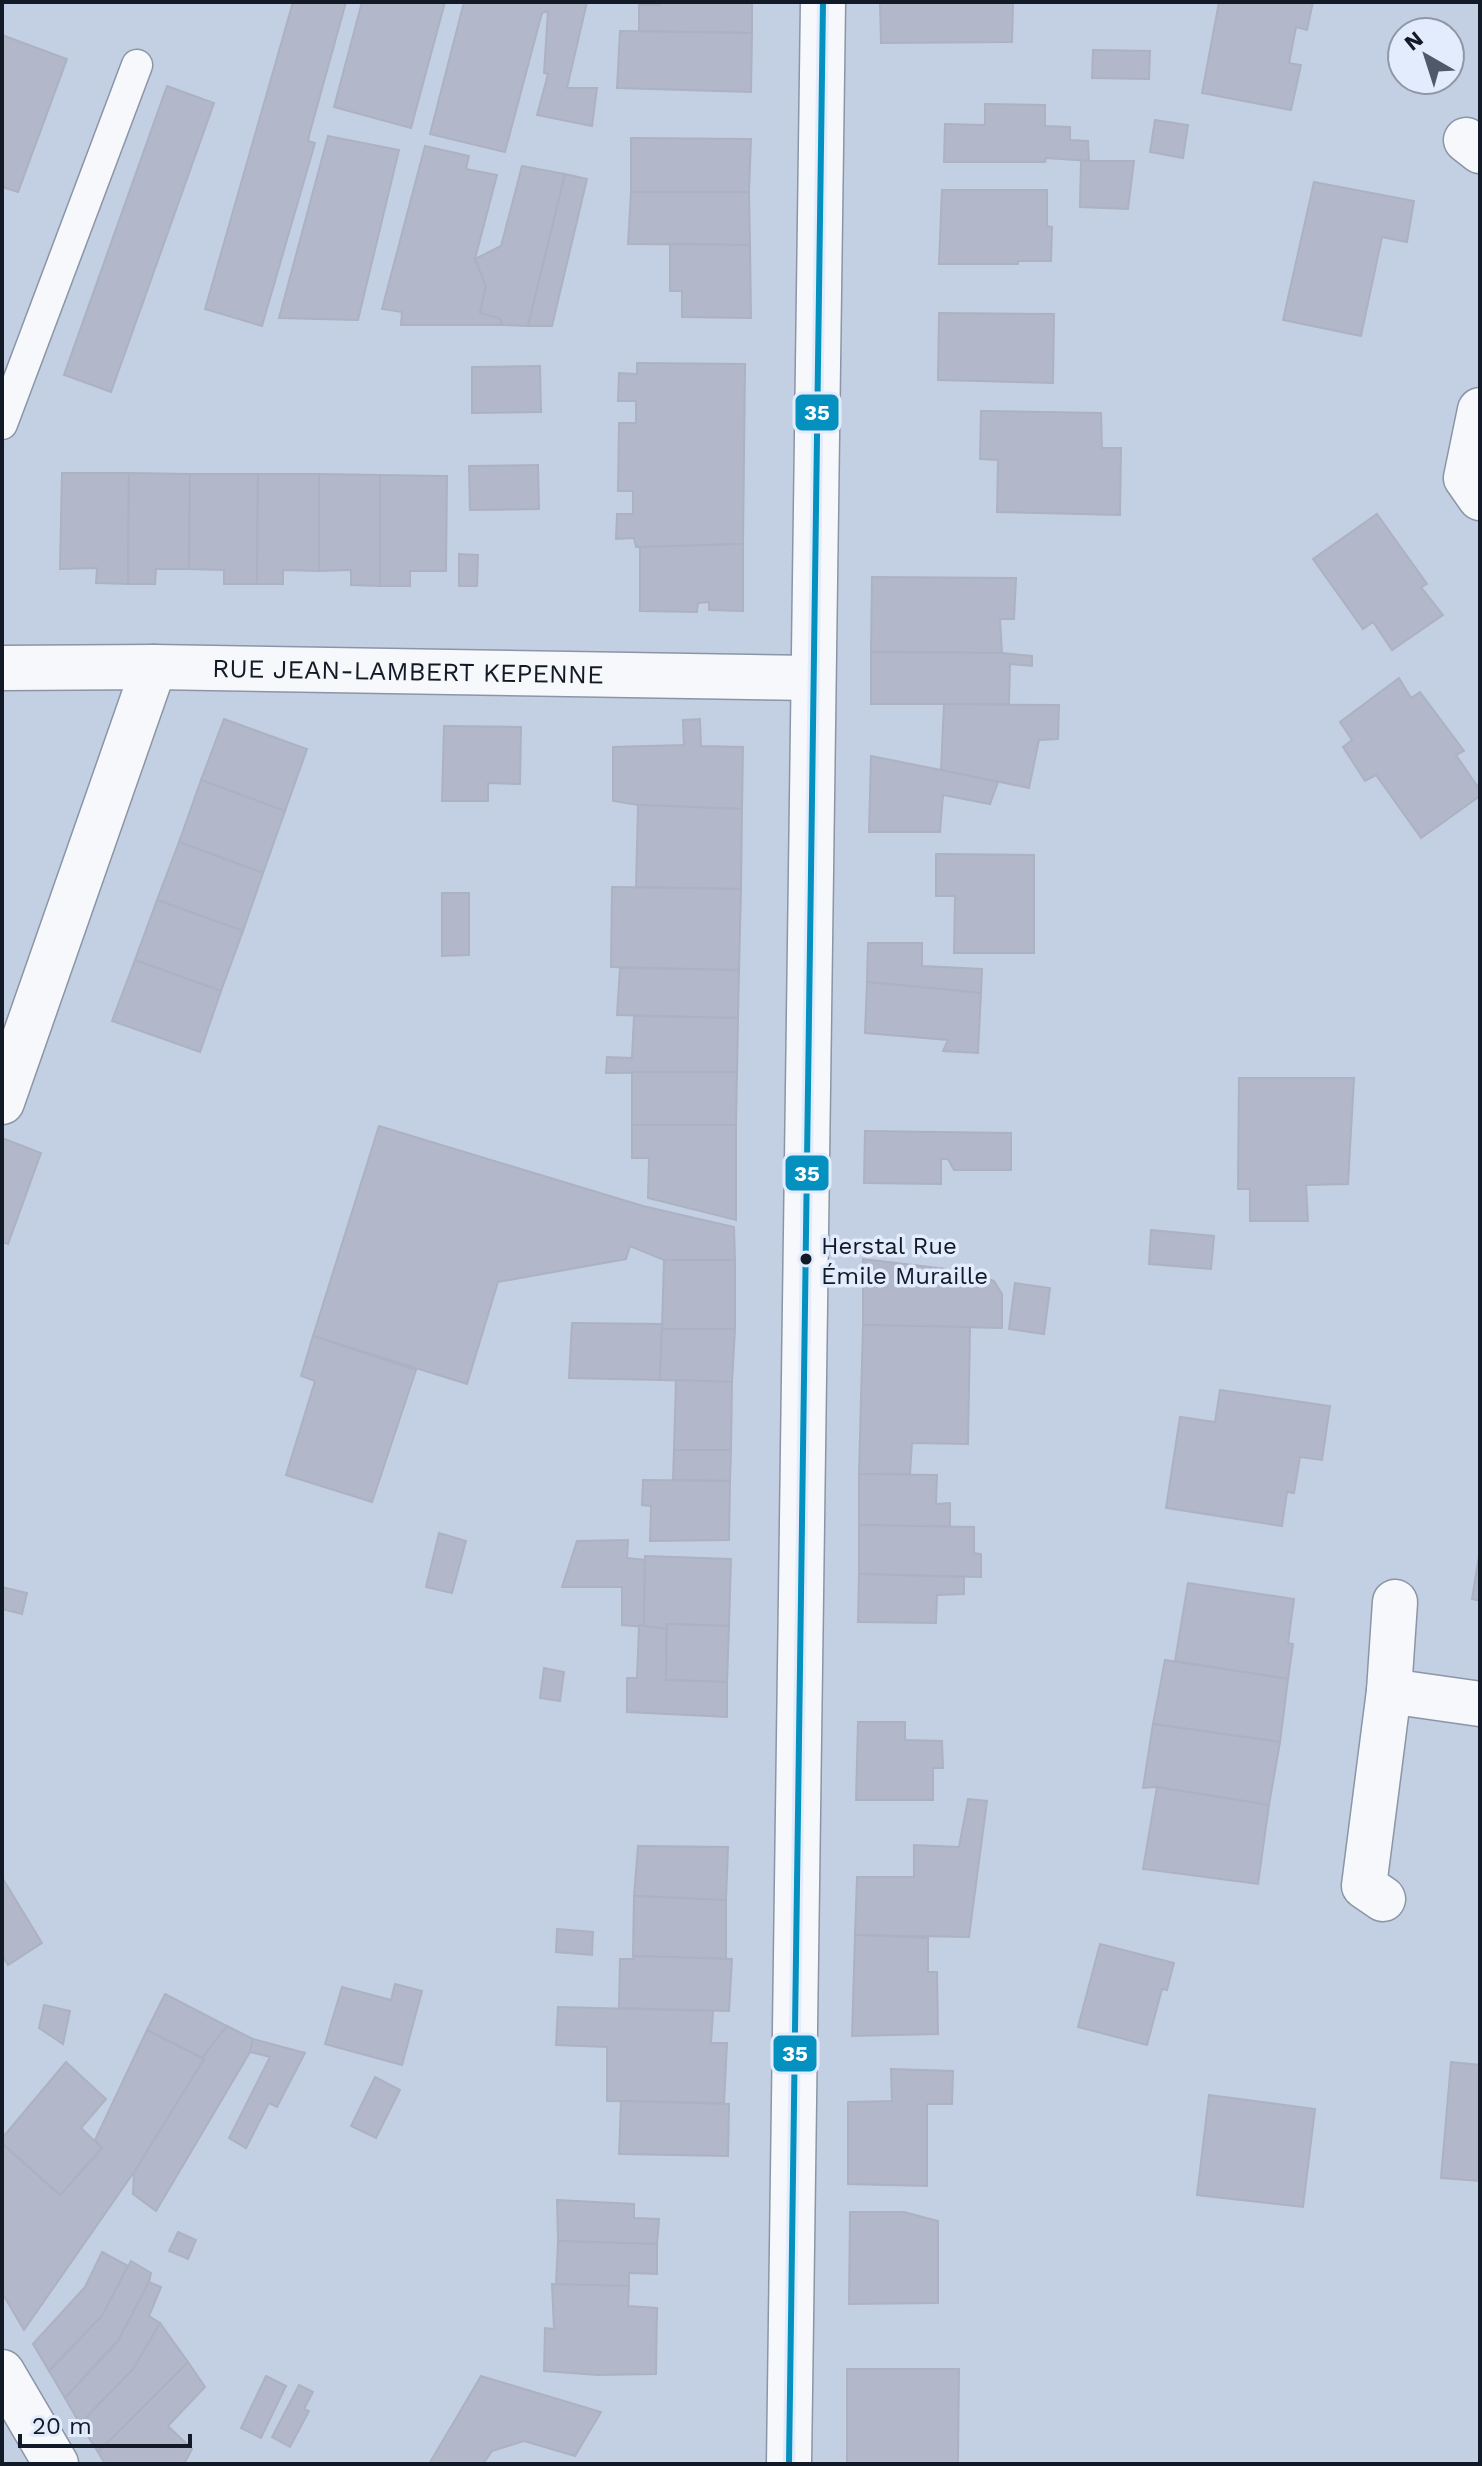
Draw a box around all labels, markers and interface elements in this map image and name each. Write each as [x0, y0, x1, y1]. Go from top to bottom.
north arrow [1386, 16, 1466, 96]
text: N [1400, 26, 1428, 56]
line badge: 35 [794, 393, 840, 432]
text: 35 [804, 400, 830, 425]
street label: RUE JEAN-LAMBERT KEPENNE [212, 653, 604, 690]
line badge: 35 [784, 1154, 830, 1192]
text: 35 [794, 1161, 820, 1186]
place label: Herstal Rue Émile Muraille [821, 1232, 988, 1290]
marker: Herstal Rue Émile Muraille [798, 1251, 814, 1267]
line badge: 35 [772, 2034, 818, 2073]
text: 35 [782, 2041, 808, 2066]
scale bar [20, 2398, 190, 2448]
text: 20 m [32, 2412, 92, 2440]

